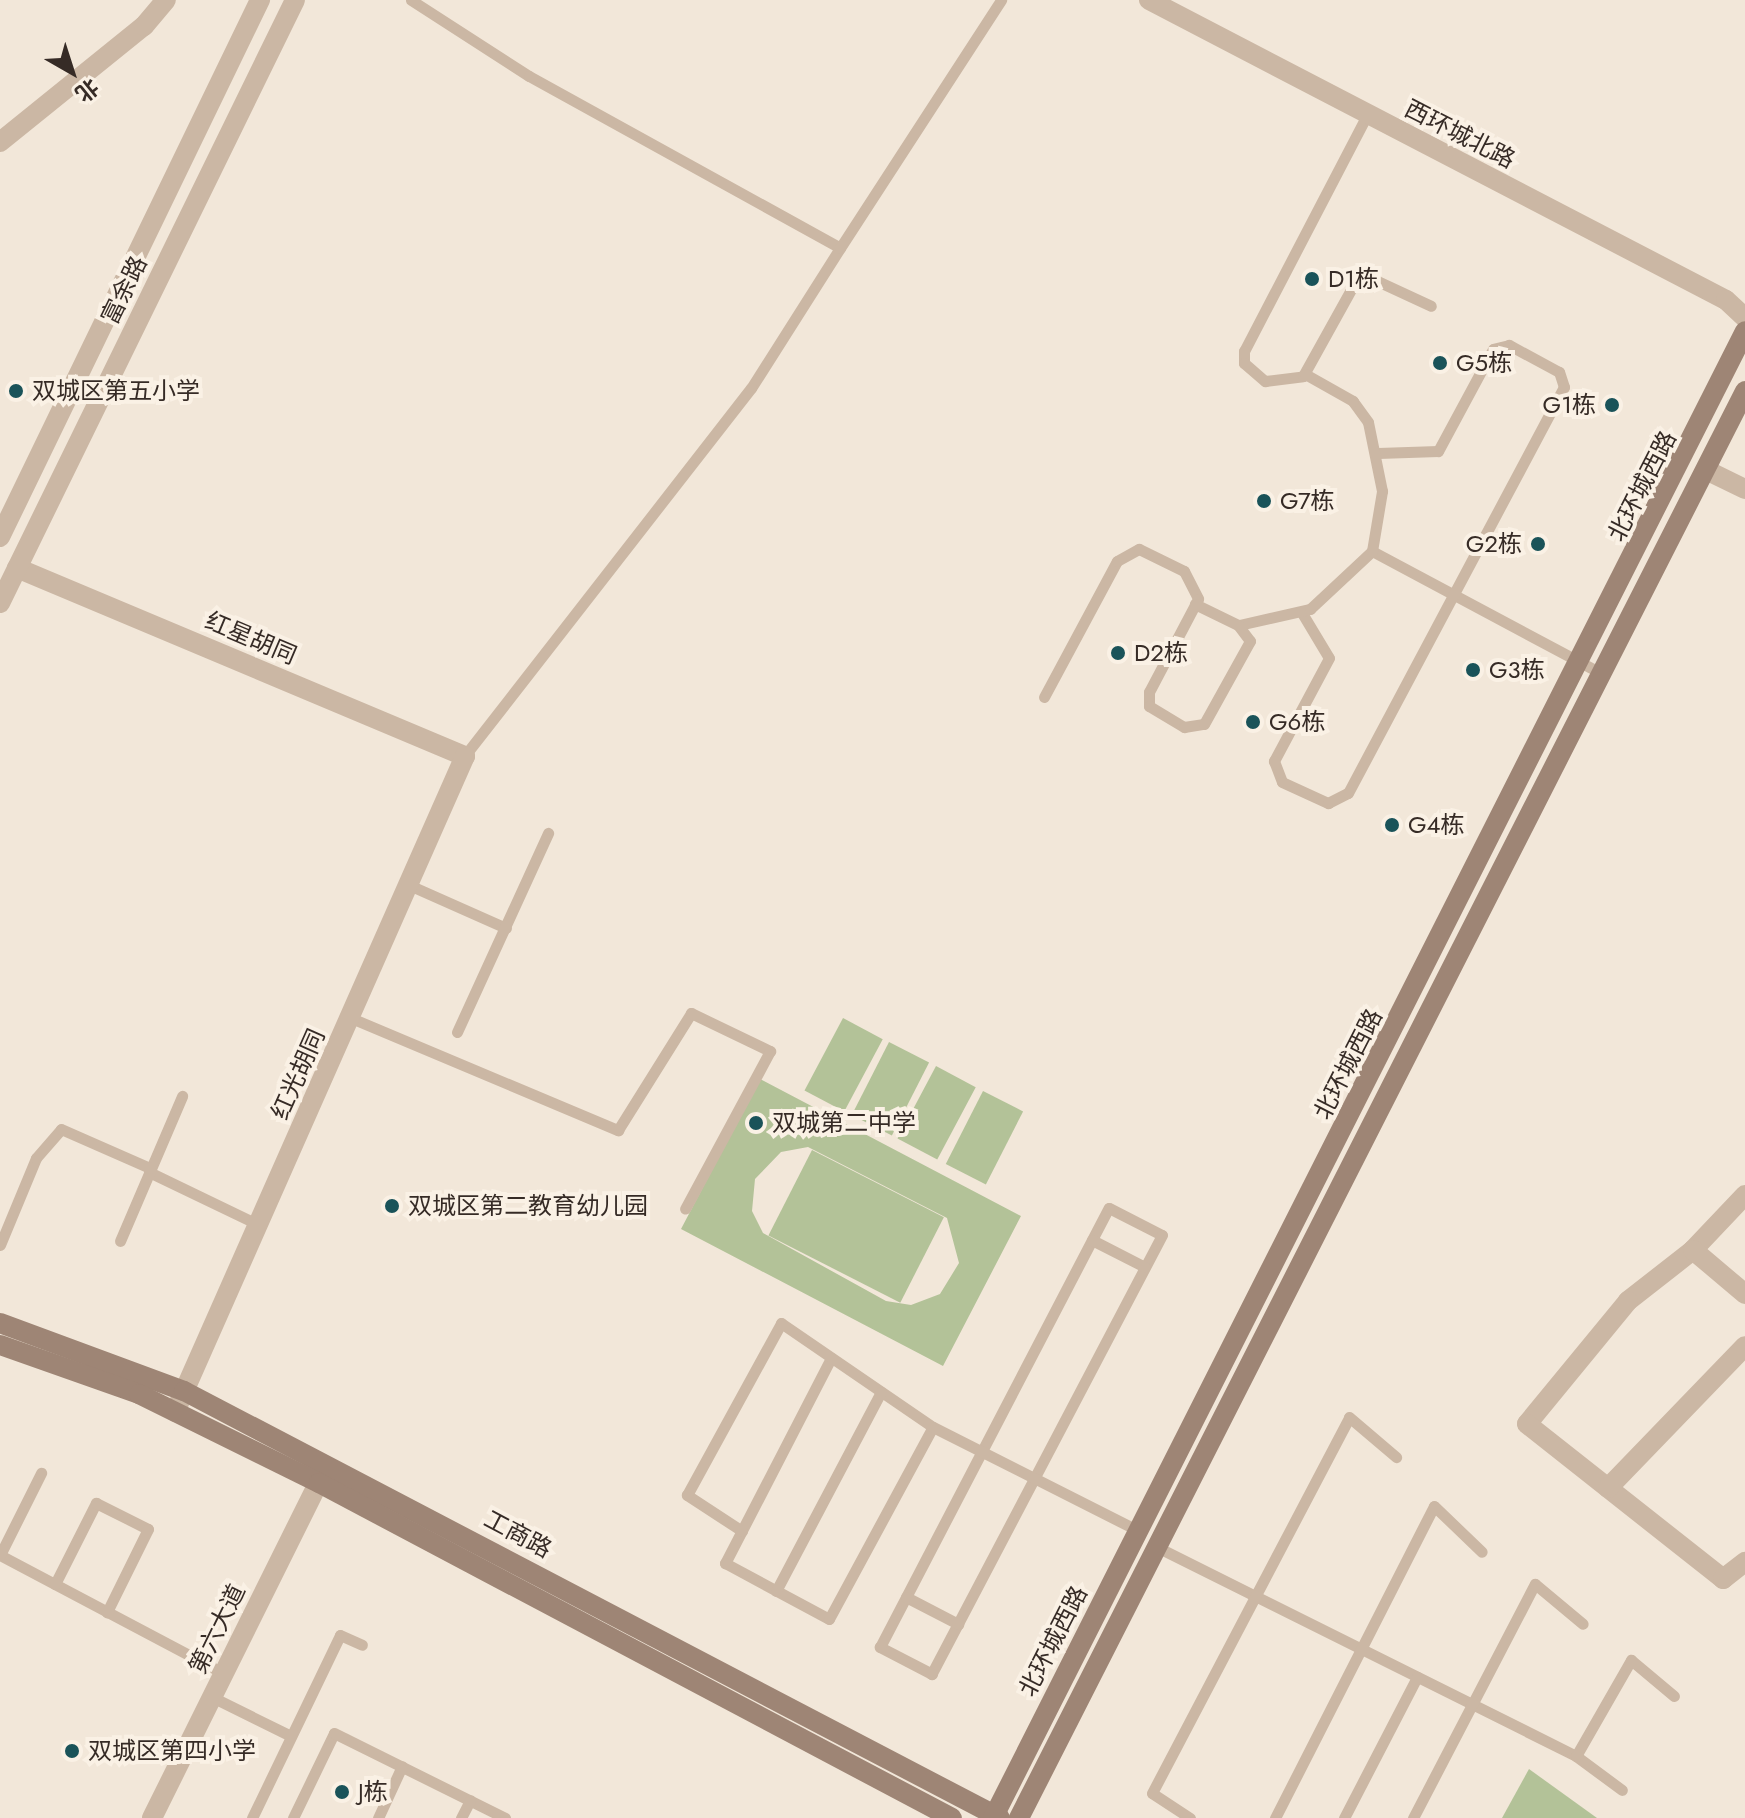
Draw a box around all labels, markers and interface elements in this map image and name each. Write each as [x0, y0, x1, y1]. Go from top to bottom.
north arrow [32, 32, 112, 112]
text: 北 [68, 71, 106, 110]
street label: 西环城北路 [1400, 94, 1520, 174]
street label: 富余路 [95, 251, 153, 329]
place label: D1栋 [1328, 265, 1379, 293]
marker: D1栋 [1303, 270, 1321, 288]
place label: G5栋 [1456, 349, 1512, 377]
marker: G5栋 [1431, 354, 1449, 372]
place label: 双城区第五小学 [32, 377, 200, 405]
marker: 双城区第五小学 [7, 382, 25, 400]
place label: G1栋 [1543, 391, 1596, 419]
marker: G1栋 [1603, 396, 1621, 414]
street label: 北环城西路 [1602, 426, 1682, 546]
place label: G7栋 [1280, 487, 1334, 515]
marker: G7栋 [1255, 492, 1273, 510]
place label: G2栋 [1466, 530, 1522, 558]
marker: G2栋 [1529, 535, 1547, 553]
street label: 红星胡同 [201, 606, 301, 670]
place label: D2栋 [1134, 639, 1188, 667]
marker: D2栋 [1109, 644, 1127, 662]
place label: G3栋 [1489, 656, 1545, 684]
marker: G3栋 [1464, 661, 1482, 679]
place label: G6栋 [1269, 708, 1325, 736]
marker: G6栋 [1244, 713, 1262, 731]
place label: G4栋 [1408, 811, 1465, 839]
marker: G4栋 [1383, 816, 1401, 834]
street label: 北环城西路 [1308, 1004, 1388, 1124]
street label: 红光胡同 [265, 1024, 331, 1124]
place label: 双城第二中学 [772, 1109, 916, 1137]
marker: 双城第二中学 [747, 1114, 765, 1132]
place label: 双城区第二教育幼儿园 [408, 1192, 648, 1220]
marker: 双城区第二教育幼儿园 [383, 1197, 401, 1215]
street label: 工商路 [479, 1504, 557, 1564]
street label: 第六大道 [183, 1580, 251, 1678]
street label: 北环城西路 [1013, 1581, 1093, 1701]
place label: 双城区第四小学 [88, 1737, 256, 1765]
marker: 双城区第四小学 [63, 1742, 81, 1760]
place label: J栋 [358, 1778, 388, 1806]
marker: J栋 [333, 1783, 351, 1801]

